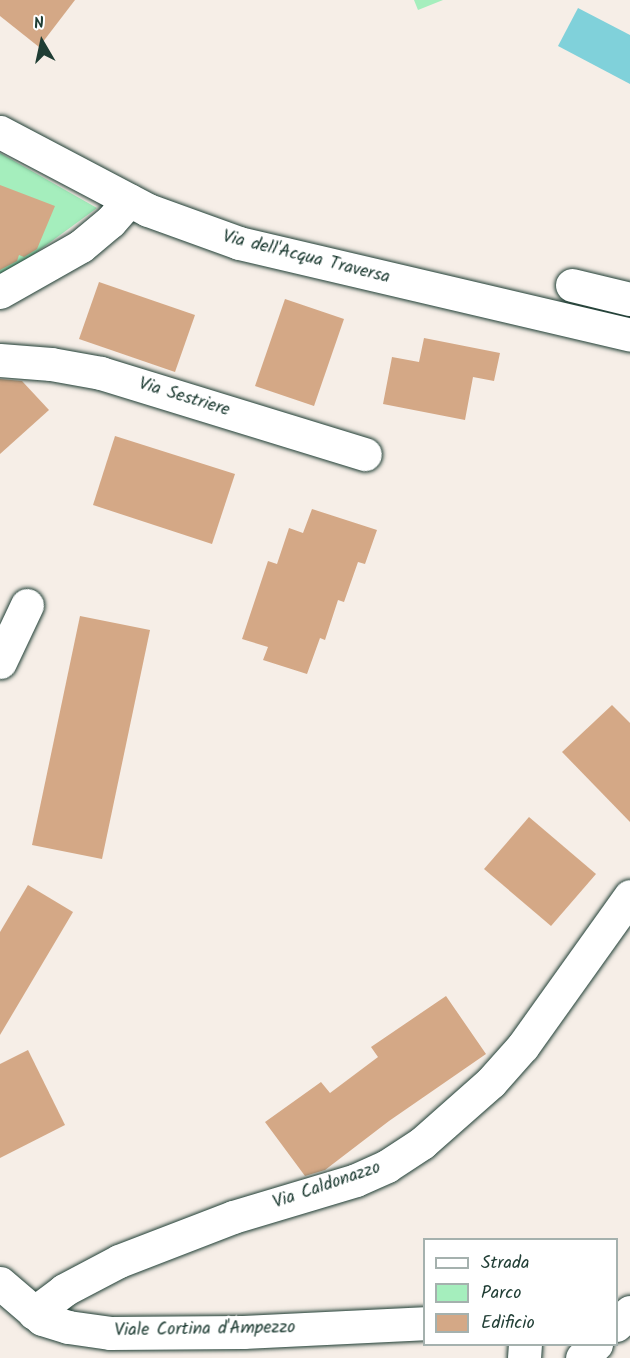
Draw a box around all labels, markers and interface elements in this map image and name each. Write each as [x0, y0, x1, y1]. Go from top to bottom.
text: N [32, 11, 46, 37]
north arrow [12, 12, 72, 72]
street label: Via dell'Acqua Traversa [220, 227, 392, 289]
street label: Via Sestriere [136, 374, 232, 422]
street label: Via Caldonazzo [270, 1158, 384, 1214]
legend [423, 1238, 618, 1346]
text: Strada [481, 1249, 529, 1278]
text: Parco [481, 1279, 521, 1308]
text: Edificio [481, 1309, 535, 1338]
street label: Viale Cortina d'Ampezzo [114, 1318, 296, 1342]

